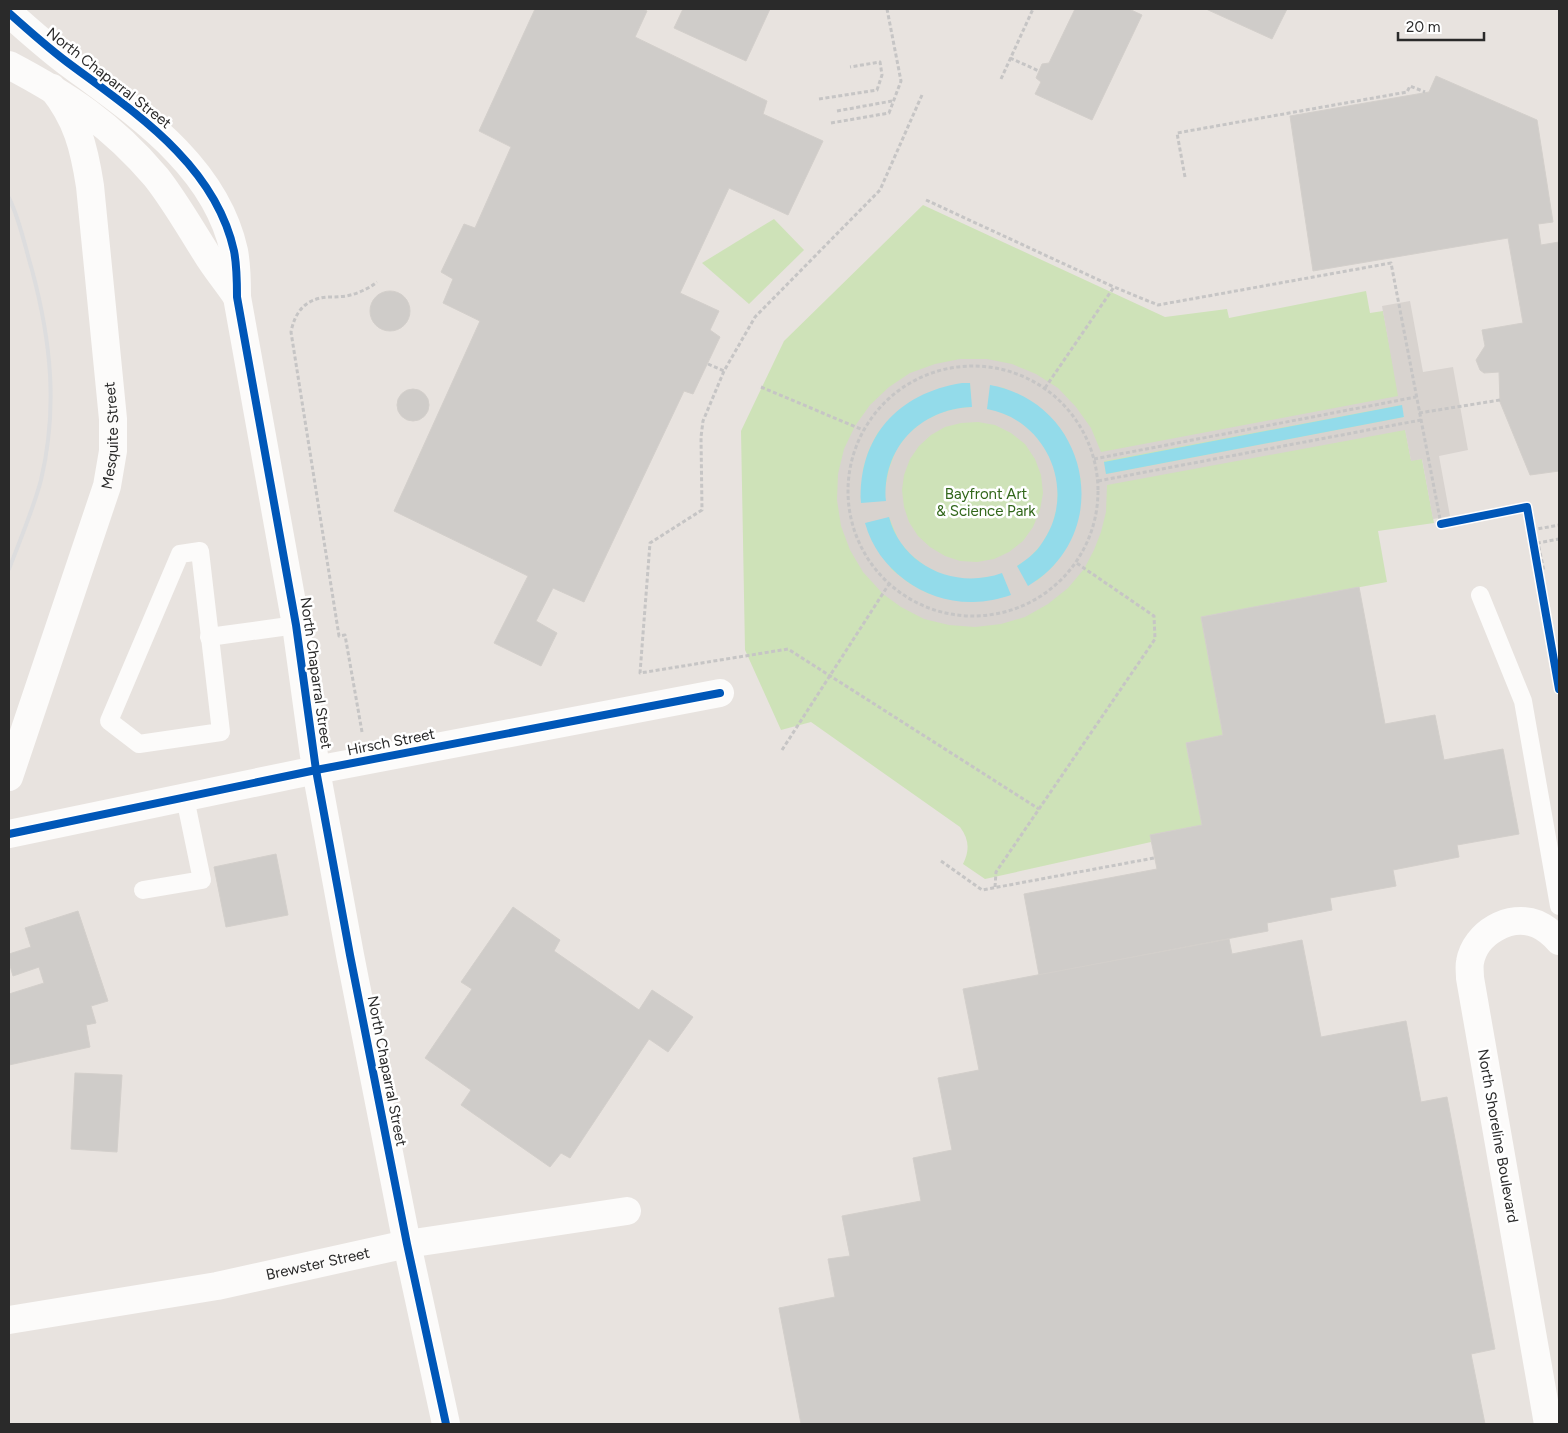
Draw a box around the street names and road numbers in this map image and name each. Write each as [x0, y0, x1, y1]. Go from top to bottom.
street label: North Chaparral Street [43, 24, 175, 132]
street label: Mesquite Street [98, 381, 122, 491]
street label: North Chaparral Street [296, 596, 336, 750]
street label: Hirsch Street [346, 725, 437, 759]
street label: North Chaparral Street [364, 994, 411, 1148]
street label: North Shoreline Boulevard [1474, 1048, 1522, 1224]
street label: Brewster Street [264, 1243, 372, 1284]

